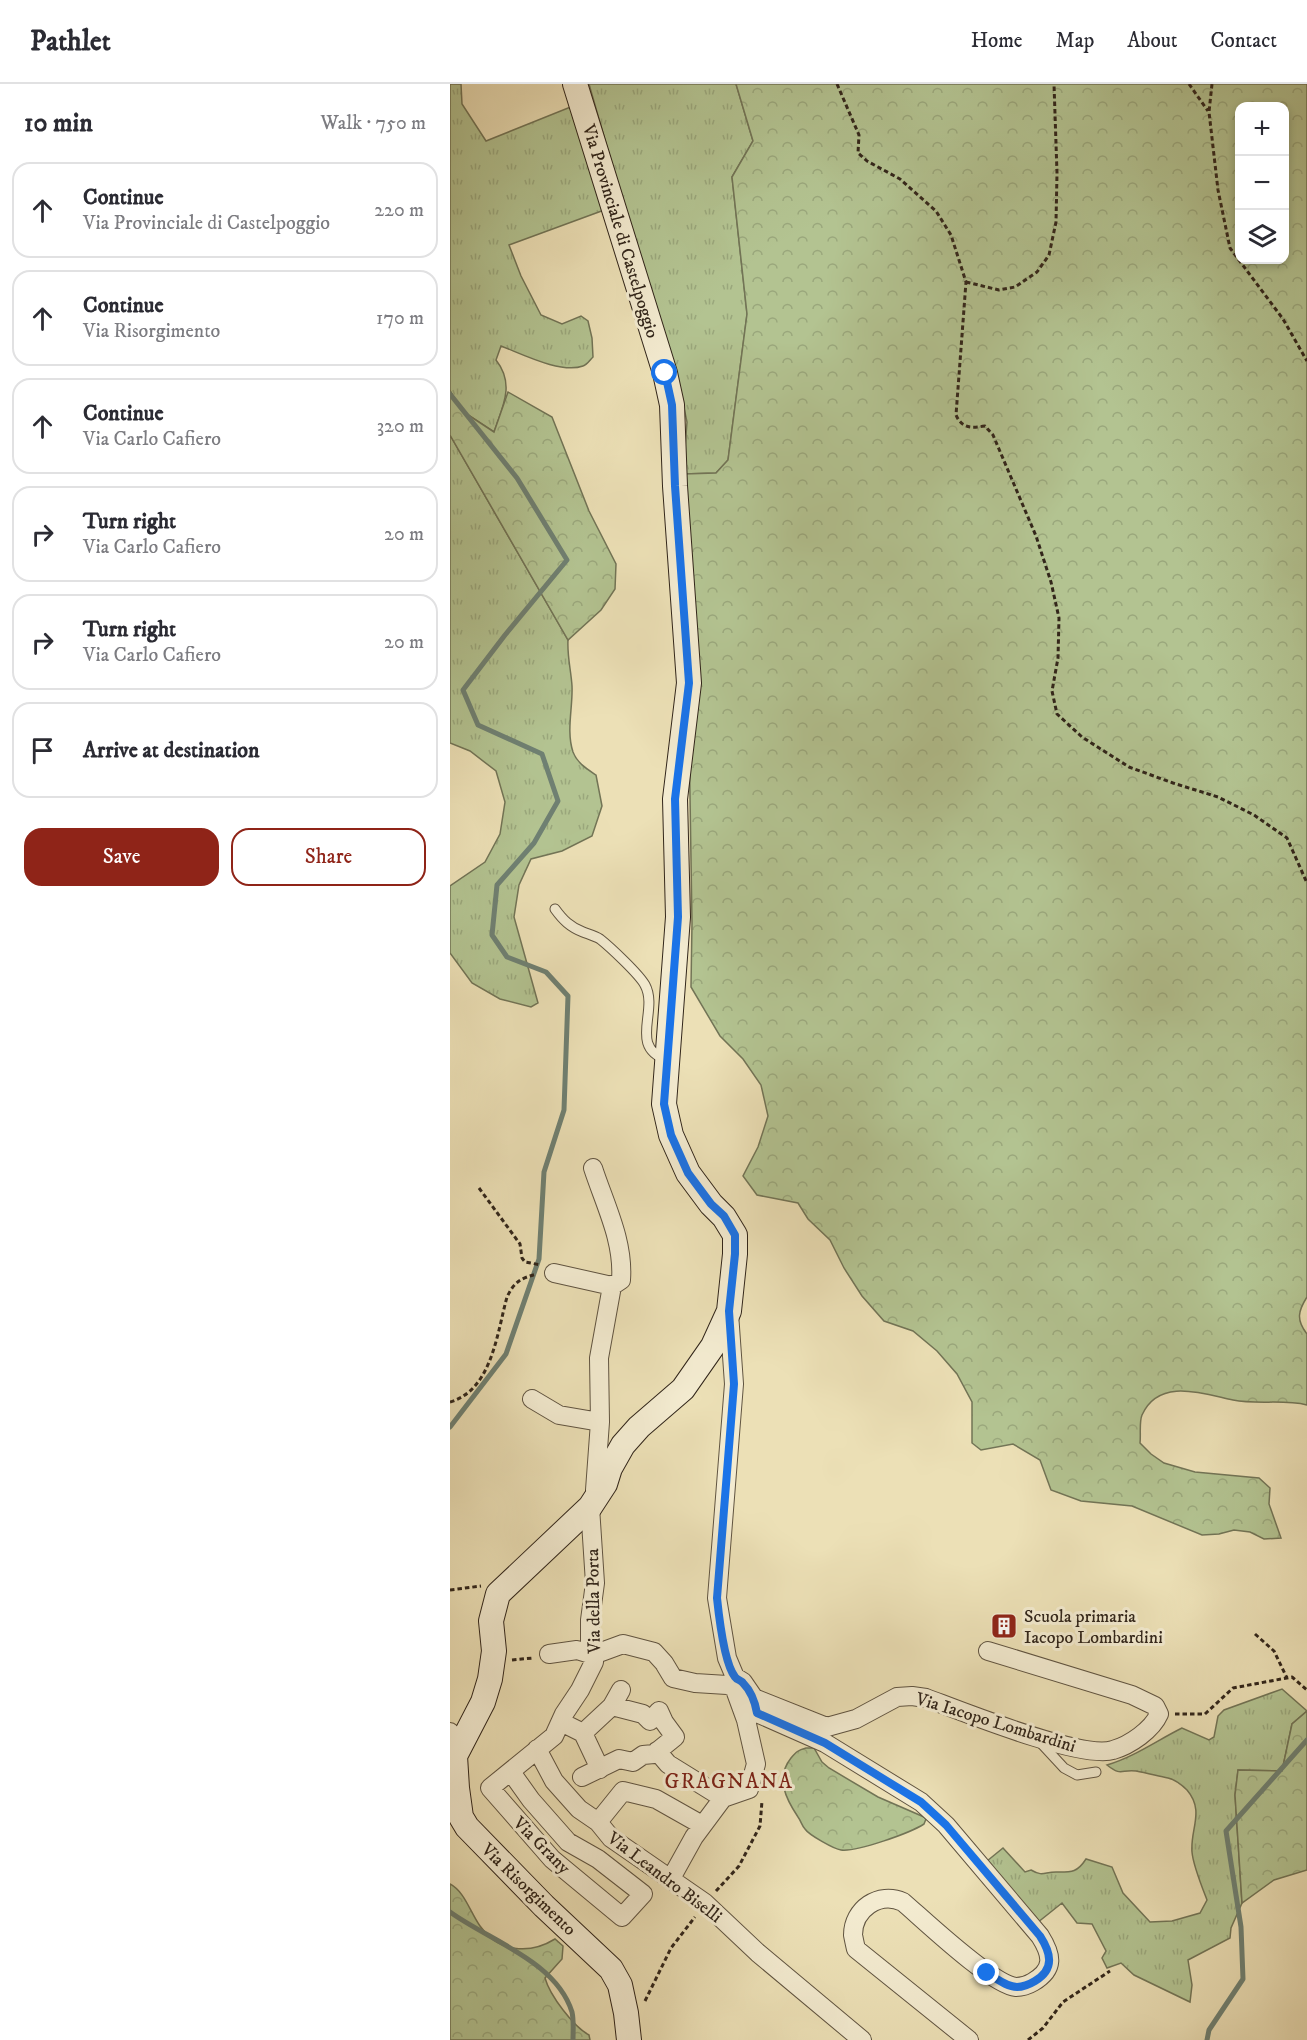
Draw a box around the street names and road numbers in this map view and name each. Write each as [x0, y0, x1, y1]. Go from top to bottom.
street label: Via Provinciale di Castelpoggio [577, 121, 663, 341]
street label: Via della Porta [582, 1548, 606, 1655]
street label: Via Iacopo Lombardini [912, 1688, 1078, 1758]
street label: Via Grany [507, 1812, 575, 1879]
street label: Via Leandro Biselli [602, 1827, 726, 1928]
street label: Via Risorgimento [475, 1838, 581, 1941]

